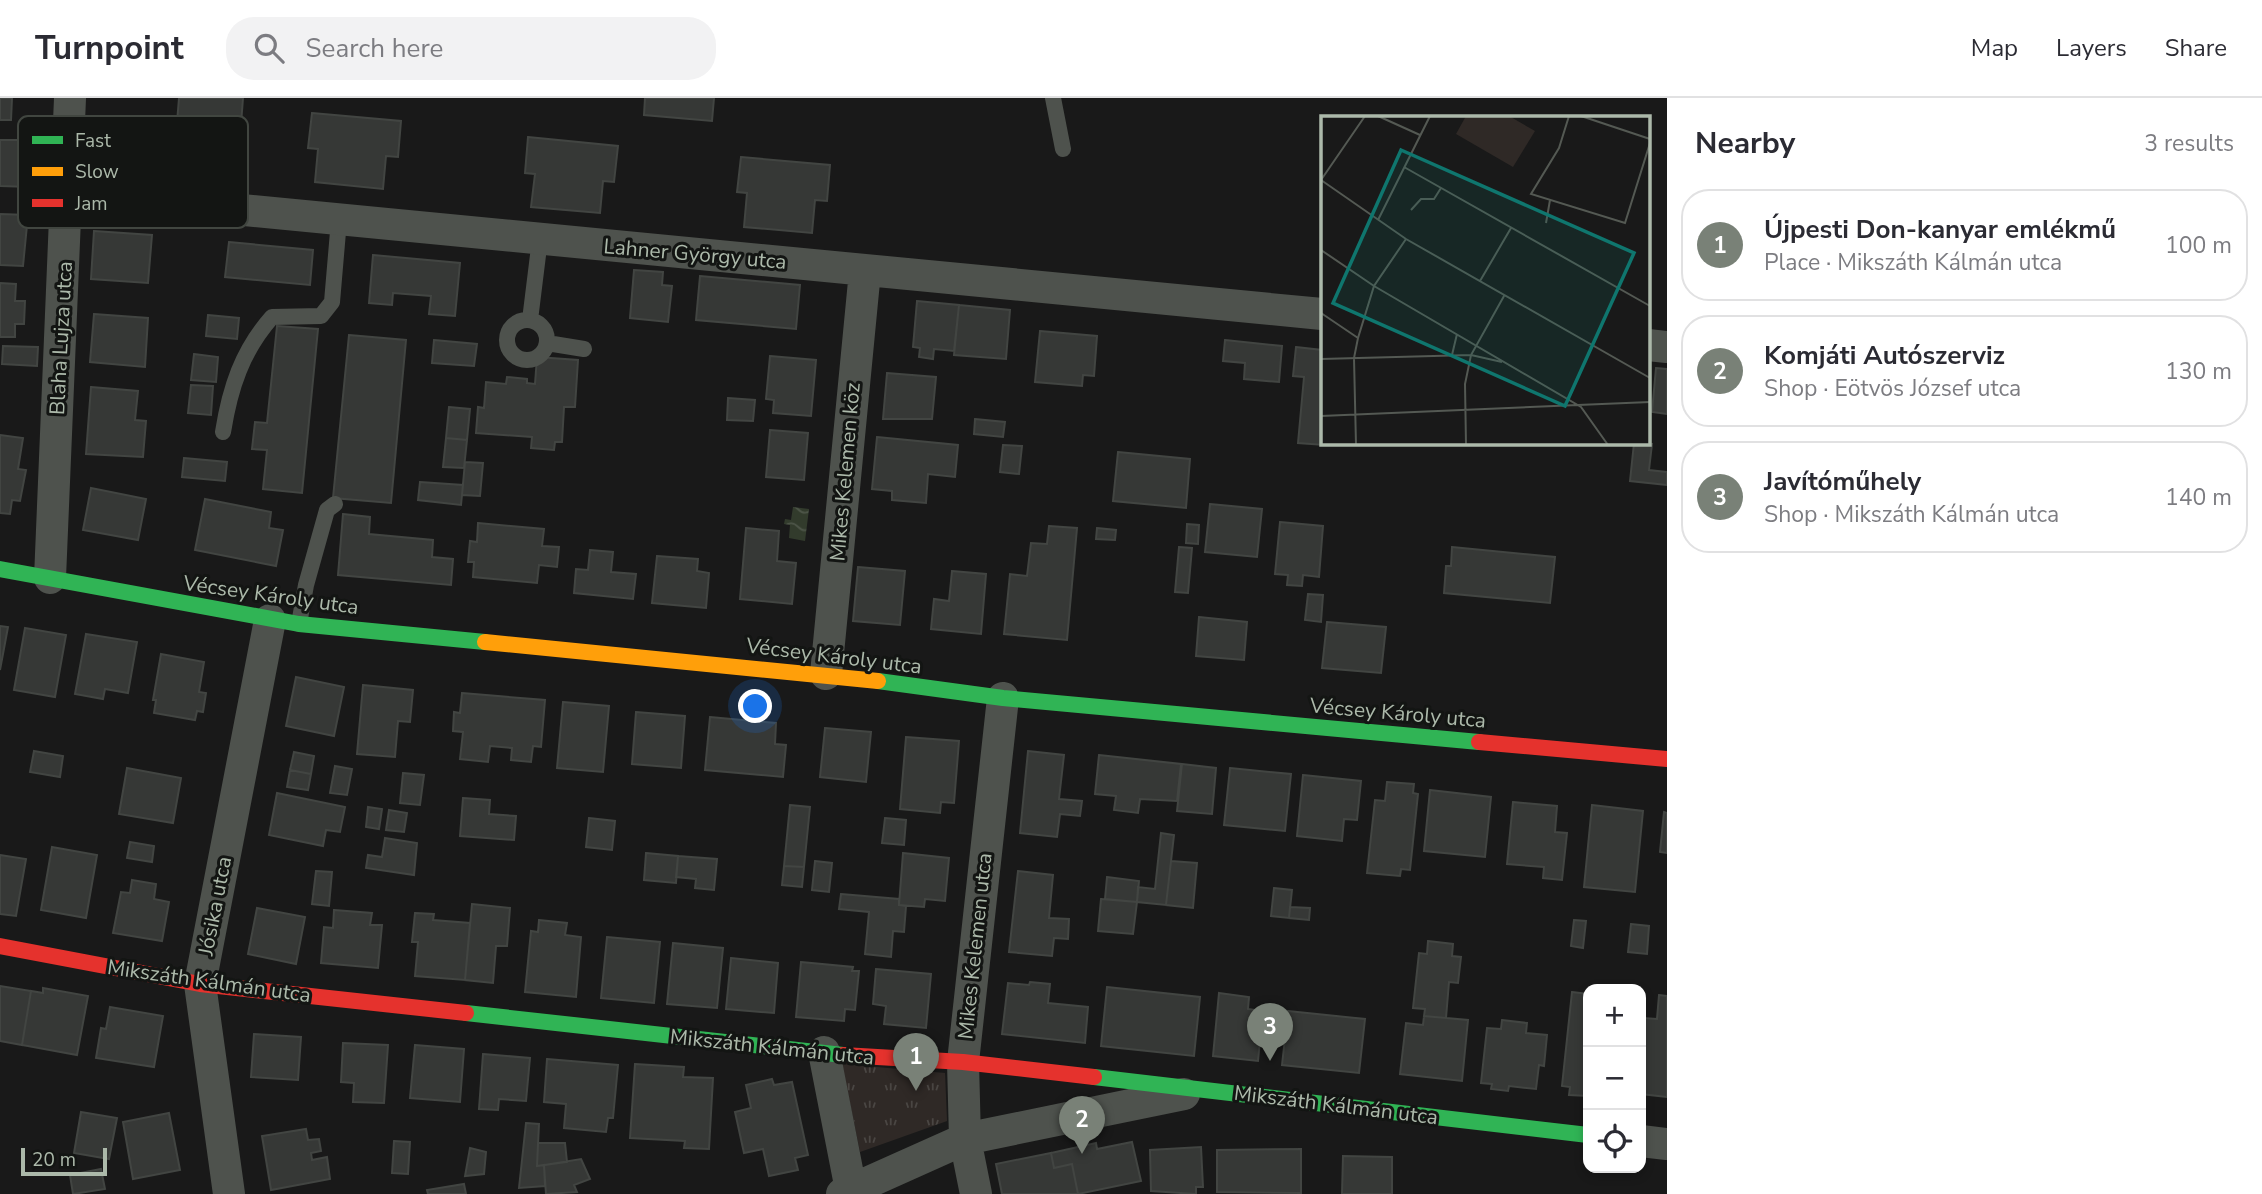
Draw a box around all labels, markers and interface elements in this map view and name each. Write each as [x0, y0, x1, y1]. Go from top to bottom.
search box [226, 17, 716, 80]
text: Turnpoint [35, 26, 184, 71]
icon: search [250, 29, 288, 67]
text: Search here [306, 31, 443, 66]
text: Map [1971, 32, 2018, 64]
text: Layers [2056, 32, 2127, 64]
text: Share [2165, 32, 2227, 64]
legend [18, 116, 248, 228]
inset map [1321, 116, 1650, 444]
text: Nearby [1695, 123, 1795, 164]
text: Fast [75, 128, 111, 154]
text: 3 results [2144, 128, 2234, 159]
text: Slow [75, 159, 119, 185]
text: Jam [74, 191, 108, 217]
text: Újpesti Don-kanyar emlékmű [1764, 212, 2116, 247]
text: 1 [1713, 230, 1727, 261]
text: 100 m [2165, 230, 2232, 261]
street label: Lahner György utca [602, 232, 788, 276]
text: Place · Mikszáth Kálmán utca [1764, 247, 2062, 278]
street label: Blaha Lujza utca [43, 260, 79, 416]
text: Komjáti Autószerviz [1764, 338, 2005, 373]
text: 2 [1713, 356, 1727, 387]
text: 130 m [2165, 356, 2232, 387]
text: Shop · Eötvös József utca [1764, 373, 2021, 404]
street label: Mikes Kelemen köz [823, 381, 867, 562]
text: Javítóműhely [1764, 464, 1921, 499]
text: 3 [1713, 482, 1727, 513]
text: 140 m [2165, 482, 2232, 513]
text: Shop · Mikszáth Kálmán utca [1764, 499, 2059, 530]
street label: Vécsey Károly utca [181, 569, 360, 621]
street label: Vécsey Károly utca [744, 631, 923, 681]
your location [738, 689, 772, 723]
street label: Vécsey Károly utca [1308, 691, 1487, 735]
street label: Mikes Kelemen utca [951, 851, 999, 1041]
street label: Jósika utca [192, 854, 238, 959]
street label: Mikszáth Kálmán utca [105, 953, 313, 1009]
map controls [1583, 984, 1646, 1173]
button: + [1583, 984, 1646, 1047]
pin: 3 [1247, 1003, 1293, 1061]
street label: Mikszáth Kálmán utca [668, 1022, 876, 1072]
pin: 1 [893, 1033, 939, 1091]
button: − [1583, 1047, 1646, 1110]
street label: Mikszáth Kálmán utca [1232, 1079, 1440, 1131]
pin: 2 [1059, 1096, 1105, 1154]
button: locate [1583, 1110, 1646, 1173]
scale bar [21, 1145, 107, 1177]
text: 20 m [32, 1147, 76, 1173]

